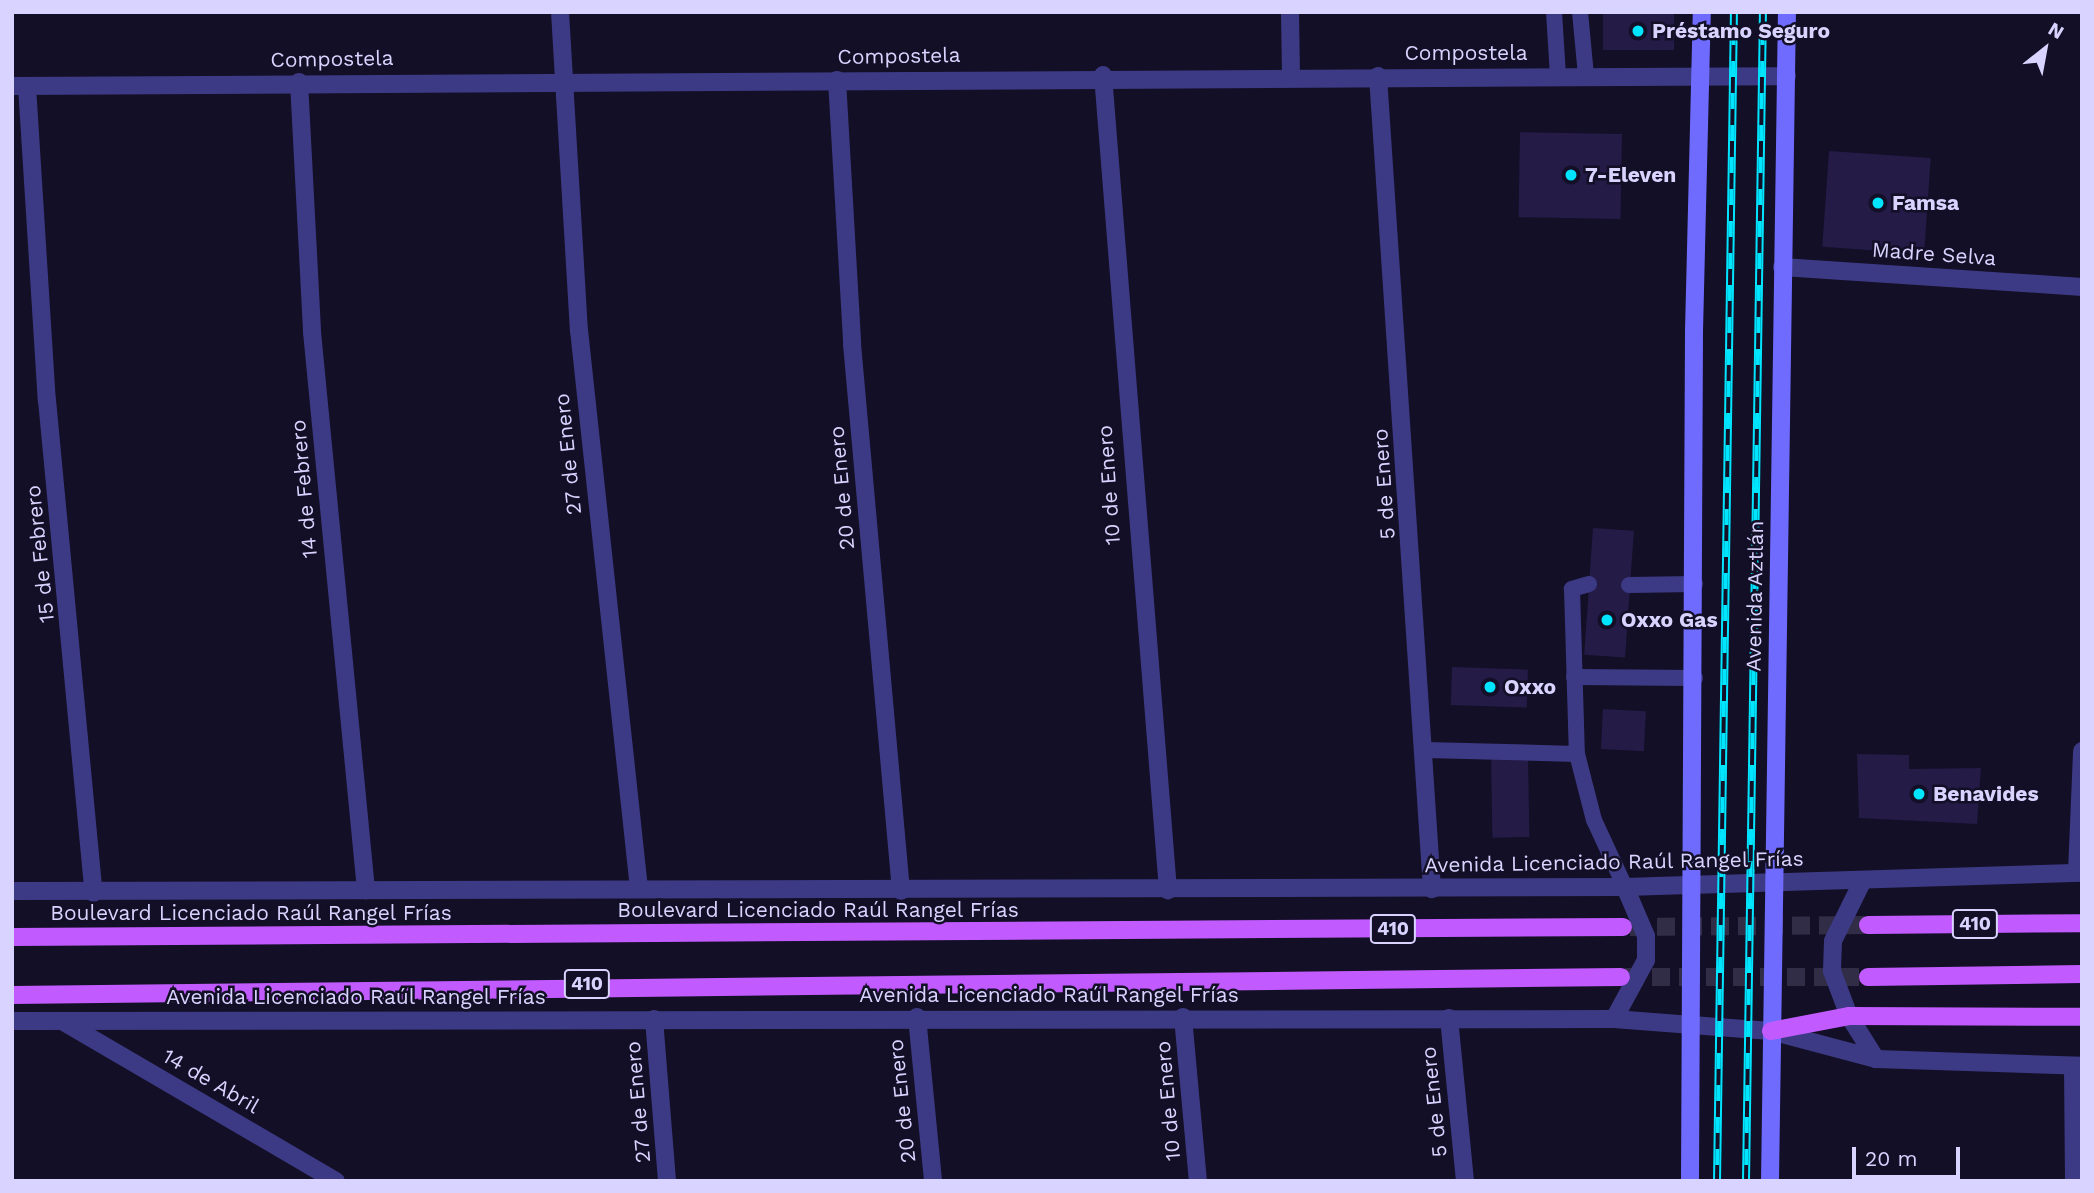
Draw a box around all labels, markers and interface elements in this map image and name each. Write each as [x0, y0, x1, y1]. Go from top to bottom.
north arrow [2010, 14, 2080, 84]
text: N [2044, 17, 2068, 44]
place label: Préstamo Seguro [1652, 18, 1830, 44]
marker: Préstamo Seguro [1630, 23, 1646, 39]
street label: Compostela [1404, 40, 1528, 66]
street label: Compostela [837, 42, 961, 70]
street label: Compostela [270, 45, 394, 73]
place label: 7-Eleven [1585, 162, 1676, 188]
marker: 7-Eleven [1563, 167, 1579, 183]
place label: Famsa [1892, 190, 1959, 216]
marker: Famsa [1870, 195, 1886, 211]
street label: Madre Selva [1871, 237, 1997, 271]
street label: 27 de Enero [549, 392, 587, 516]
street label: 14 de Febrero [285, 419, 323, 559]
street label: 10 de Enero [1092, 424, 1126, 546]
street label: 20 de Enero [824, 425, 860, 551]
street label: 5 de Enero [1368, 428, 1400, 540]
street label: 15 de Febrero [20, 484, 60, 624]
street label: Avenida Aztlán [1741, 520, 1769, 672]
place label: Oxxo Gas [1621, 607, 1718, 633]
marker: Oxxo Gas [1599, 612, 1615, 628]
place label: Oxxo [1504, 674, 1556, 700]
marker: Oxxo [1482, 679, 1498, 695]
place label: Benavides [1933, 781, 2039, 807]
marker: Benavides [1911, 786, 1927, 802]
street label: Avenida Licenciado Raúl Rangel Frías [1423, 846, 1805, 878]
street label: Boulevard Licenciado Raúl Rangel Frías [617, 897, 1019, 923]
street label: Boulevard Licenciado Raúl Rangel Frías [50, 900, 452, 926]
road number: 410 [1951, 908, 2000, 940]
road number: 410 [1368, 914, 1418, 945]
road number: 410 [562, 968, 612, 1000]
street label: Avenida Licenciado Raúl Rangel Frías [858, 982, 1240, 1008]
street label: Avenida Licenciado Raúl Rangel Frías [165, 984, 547, 1010]
street label: 20 de Enero [883, 1038, 921, 1164]
street label: 27 de Enero [620, 1040, 656, 1164]
street label: 10 de Enero [1150, 1040, 1186, 1162]
street label: 14 de Abril [158, 1043, 264, 1119]
street label: 5 de Enero [1416, 1045, 1452, 1159]
scale bar [1856, 1134, 1965, 1178]
text: 20 m [1865, 1146, 1917, 1171]

